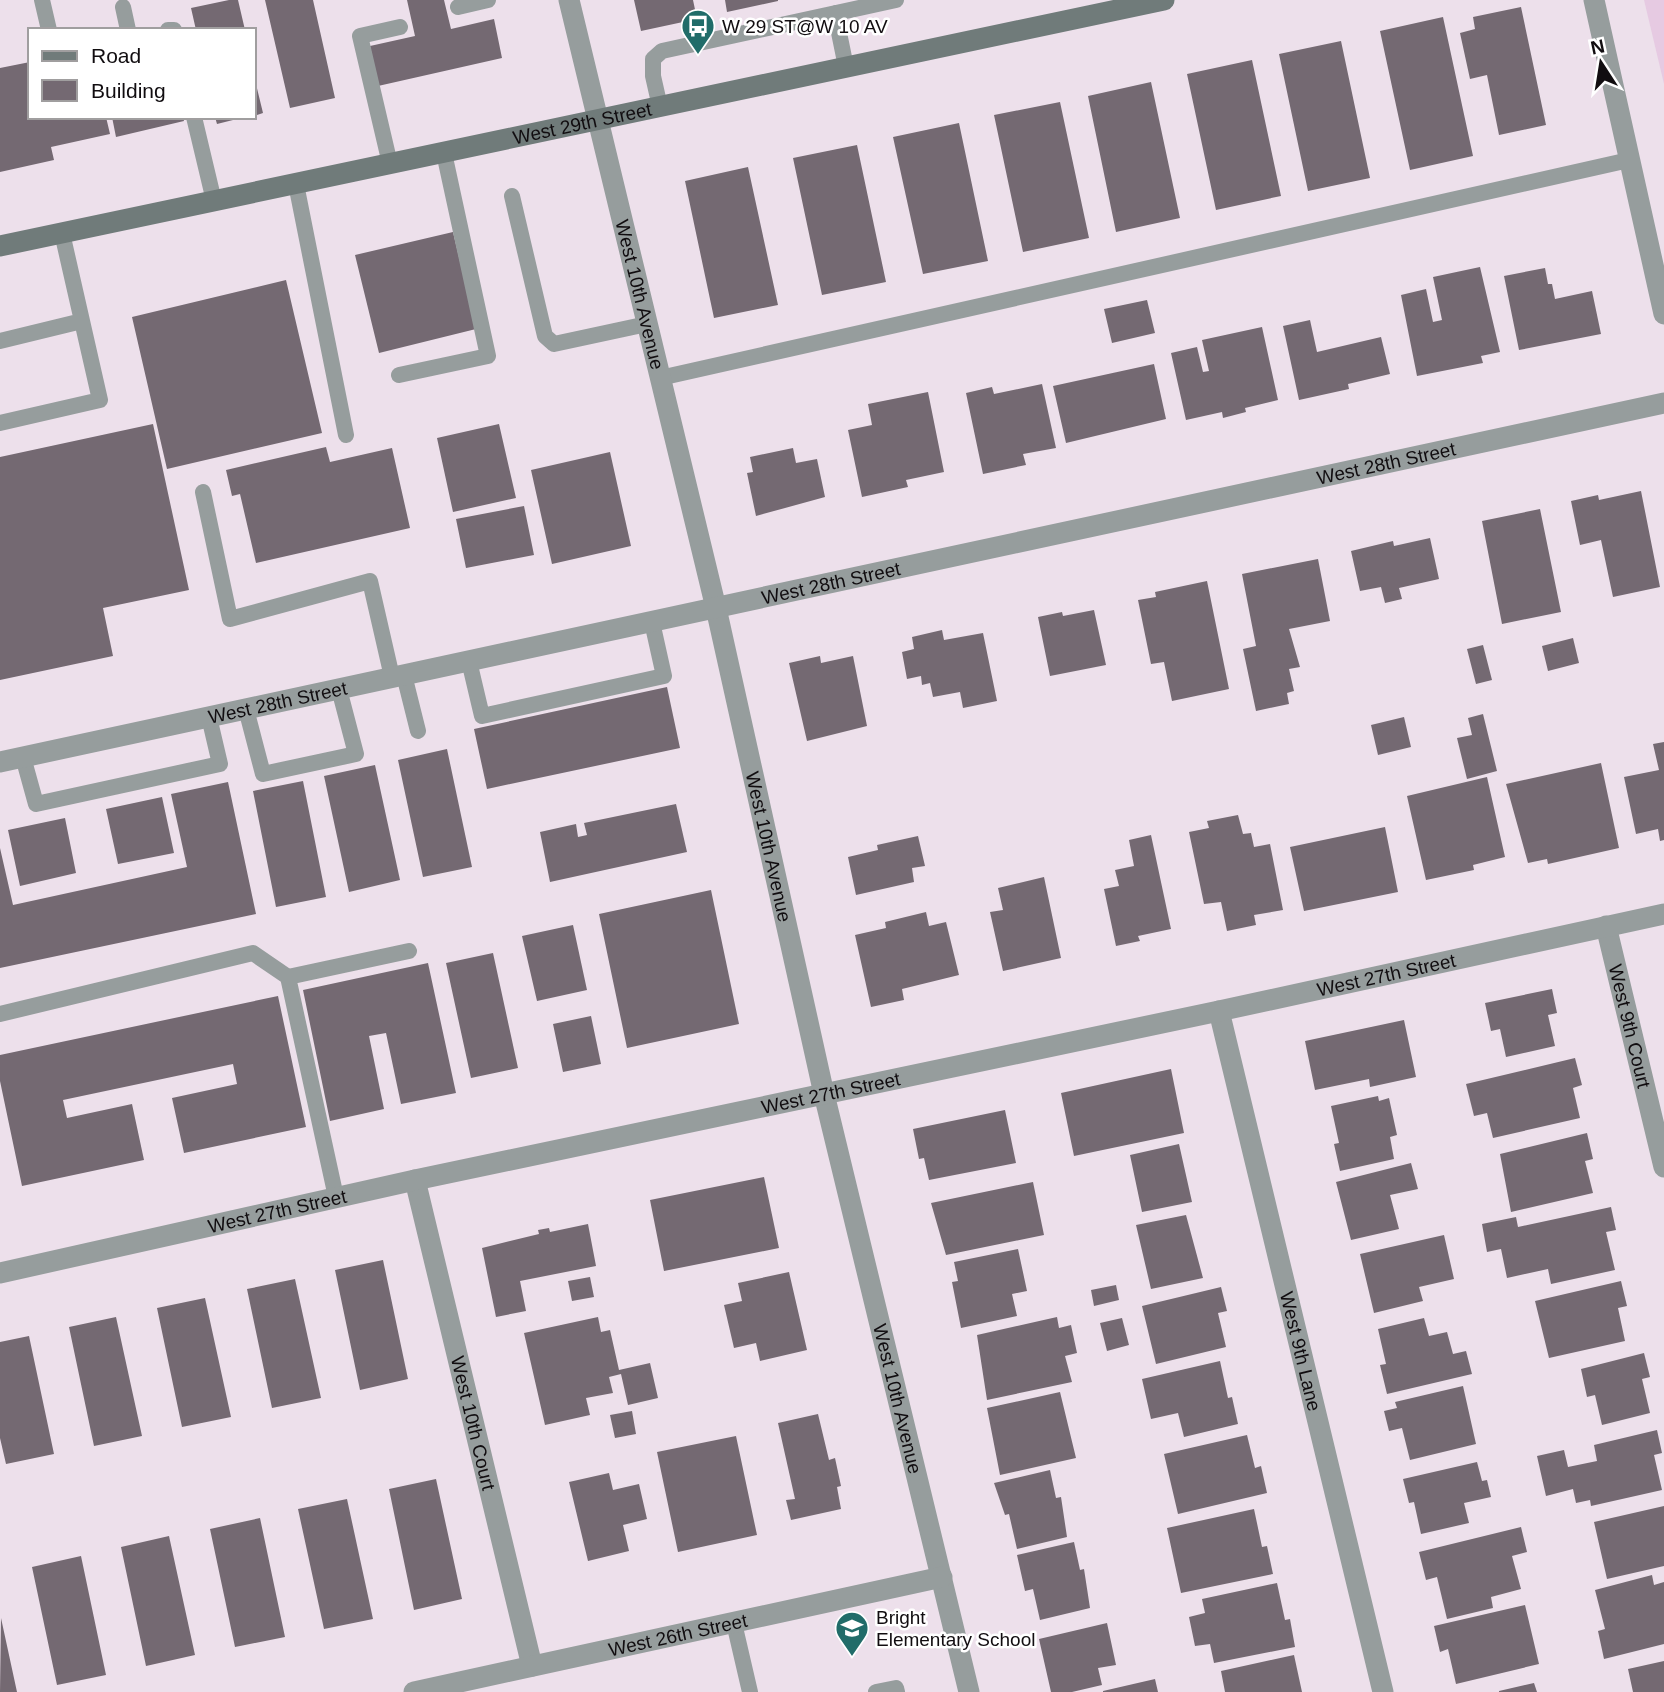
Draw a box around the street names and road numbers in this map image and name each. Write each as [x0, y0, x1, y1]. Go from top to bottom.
street label: West 29th Street [511, 98, 654, 148]
street label: West 10th Avenue [611, 217, 668, 372]
street label: West 28th Street [1315, 438, 1458, 489]
street label: West 28th Street [760, 558, 903, 608]
street label: West 28th Street [206, 677, 350, 728]
street label: West 10th Avenue [742, 769, 795, 924]
street label: West 27th Street [1315, 950, 1458, 1000]
street label: West 9th Court [1605, 962, 1655, 1091]
street label: West 27th Street [759, 1068, 903, 1118]
street label: West 27th Street [206, 1186, 349, 1237]
street label: West 9th Lane [1276, 1289, 1325, 1413]
street label: West 10th Avenue [869, 1322, 926, 1476]
street label: West 10th Court [447, 1354, 499, 1493]
street label: West 26th Street [607, 1610, 750, 1660]

